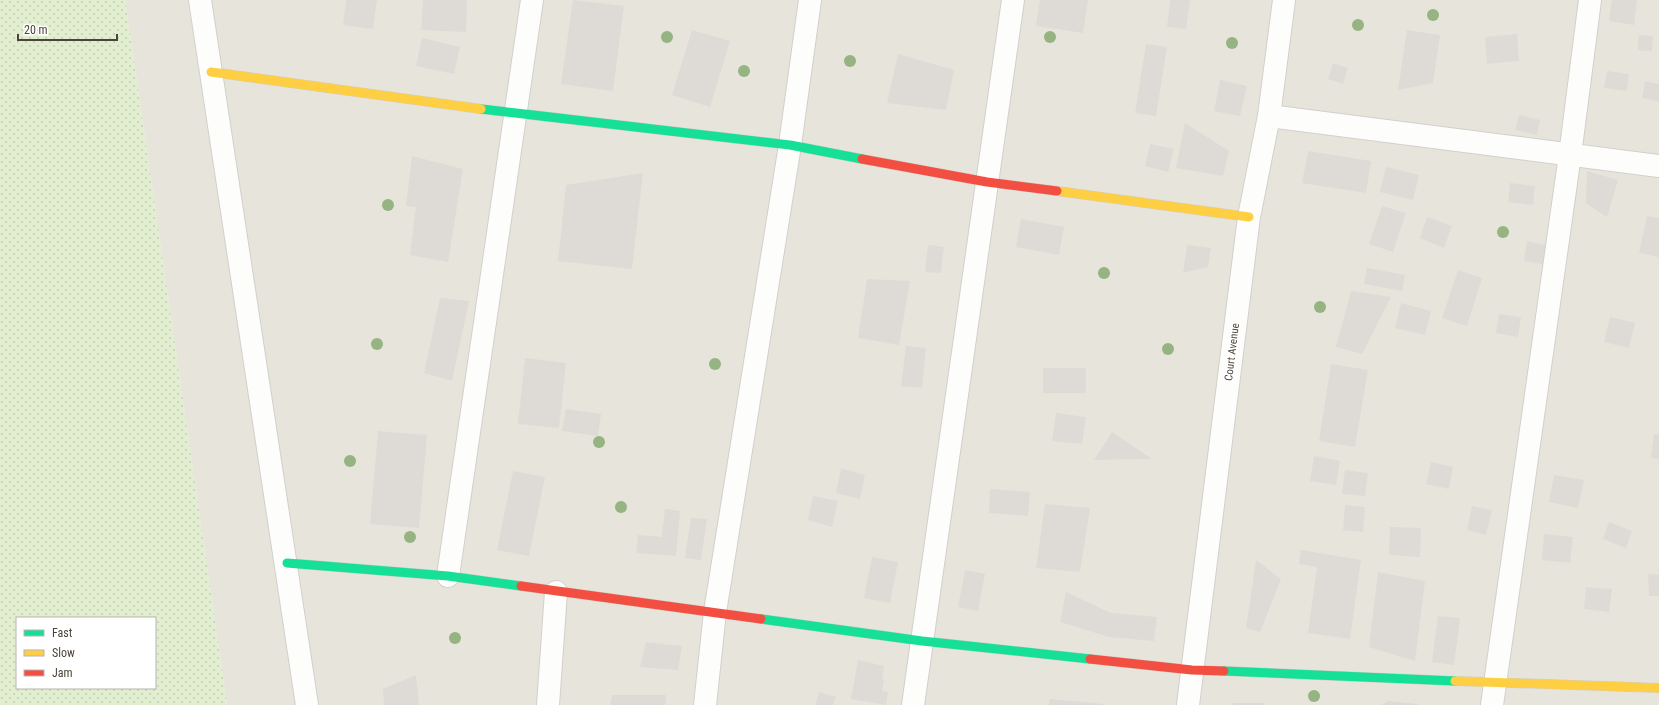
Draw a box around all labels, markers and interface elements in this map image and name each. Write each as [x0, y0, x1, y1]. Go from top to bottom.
scale bar [18, 16, 117, 42]
text: 20 m [24, 23, 48, 37]
street label: Court Avenue [1222, 322, 1242, 382]
legend [16, 617, 156, 689]
text: Fast [52, 626, 73, 640]
text: Slow [52, 646, 75, 660]
text: Jam [52, 666, 73, 680]

